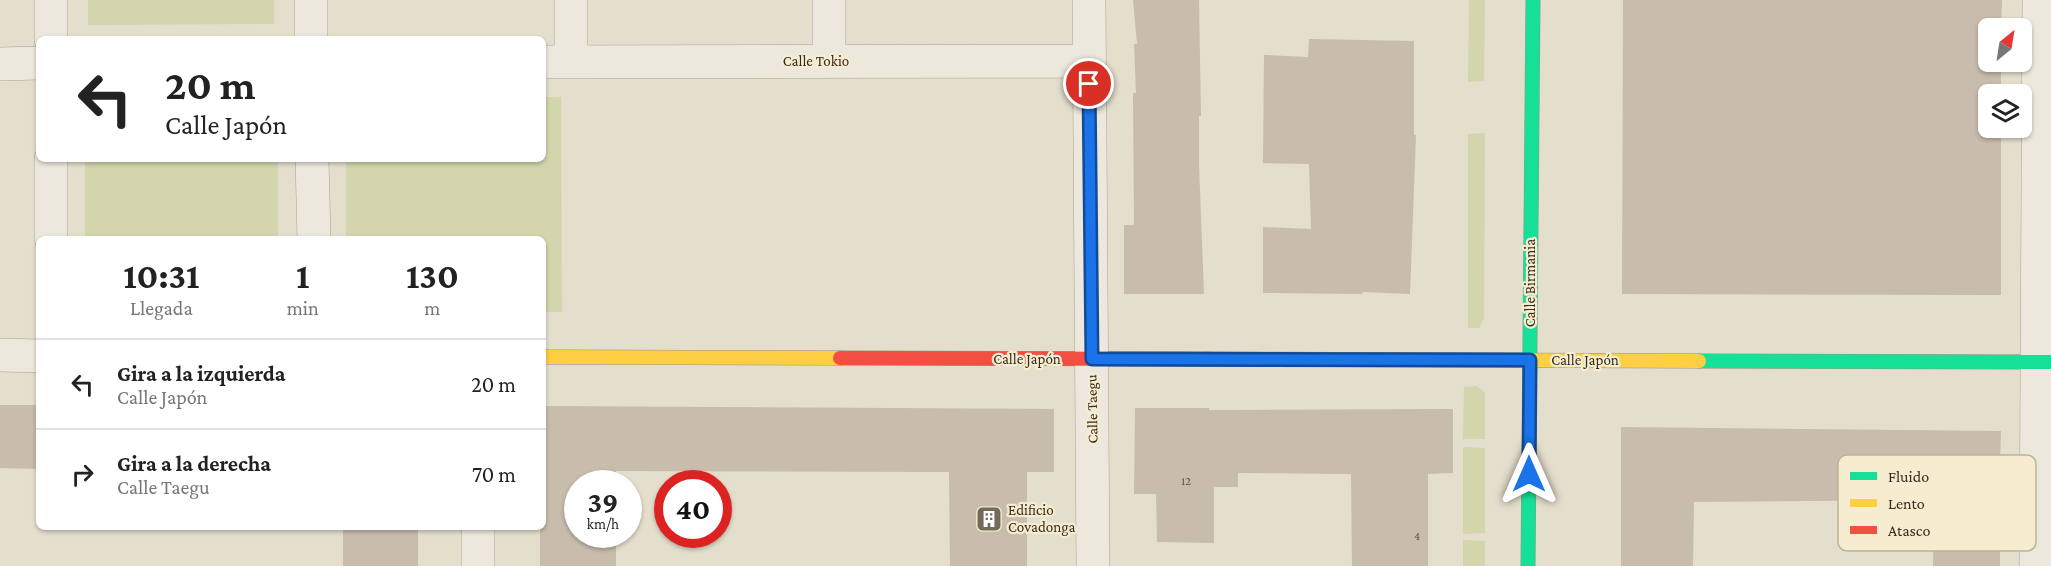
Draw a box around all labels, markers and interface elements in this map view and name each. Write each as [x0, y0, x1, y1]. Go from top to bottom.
north arrow [1978, 18, 2032, 72]
map controls [1978, 18, 2032, 138]
street label: Calle Tokio [783, 53, 849, 69]
pin [1063, 58, 1114, 109]
icon: left [66, 60, 144, 138]
text: 20 m [165, 61, 256, 108]
icon: arrive [1072, 67, 1105, 100]
button: layers [1978, 84, 2032, 138]
text: Calle Japón [165, 110, 287, 140]
street label: Calle Birmania [1522, 239, 1538, 327]
text: 10:31 [123, 256, 200, 296]
text: 1 [296, 256, 309, 296]
text: 130 [406, 256, 459, 296]
text: Llegada [130, 297, 193, 319]
text: min [287, 297, 319, 319]
text: m [424, 297, 440, 319]
street label: Calle Japón [993, 351, 1061, 368]
street label: Calle Japón [1551, 352, 1619, 369]
text: Gira a la izquierda [117, 361, 286, 386]
icon: left [66, 368, 99, 401]
text: 20 m [471, 372, 516, 397]
street label: Calle Taegu [1083, 374, 1102, 444]
text: Calle Japón [117, 386, 207, 408]
position arrow [1497, 442, 1561, 506]
text: Gira a la derecha [117, 451, 271, 476]
legend [1838, 455, 2036, 551]
icon: right [66, 458, 99, 491]
text: 70 m [472, 462, 516, 487]
text: Fluido [1888, 468, 1929, 485]
speed limit sign: 40 [654, 470, 732, 548]
house number: 12 [1181, 474, 1191, 488]
text: Calle Taegu [117, 476, 210, 498]
text: 39 [587, 485, 619, 518]
text: Lento [1888, 495, 1925, 512]
place label: Edificio Covadonga [1008, 502, 1076, 536]
building icon: Edificio Covadonga [974, 504, 1004, 534]
text: km/h [587, 516, 619, 532]
text: Atasco [1888, 522, 1930, 539]
house number: 4 [1414, 529, 1420, 543]

